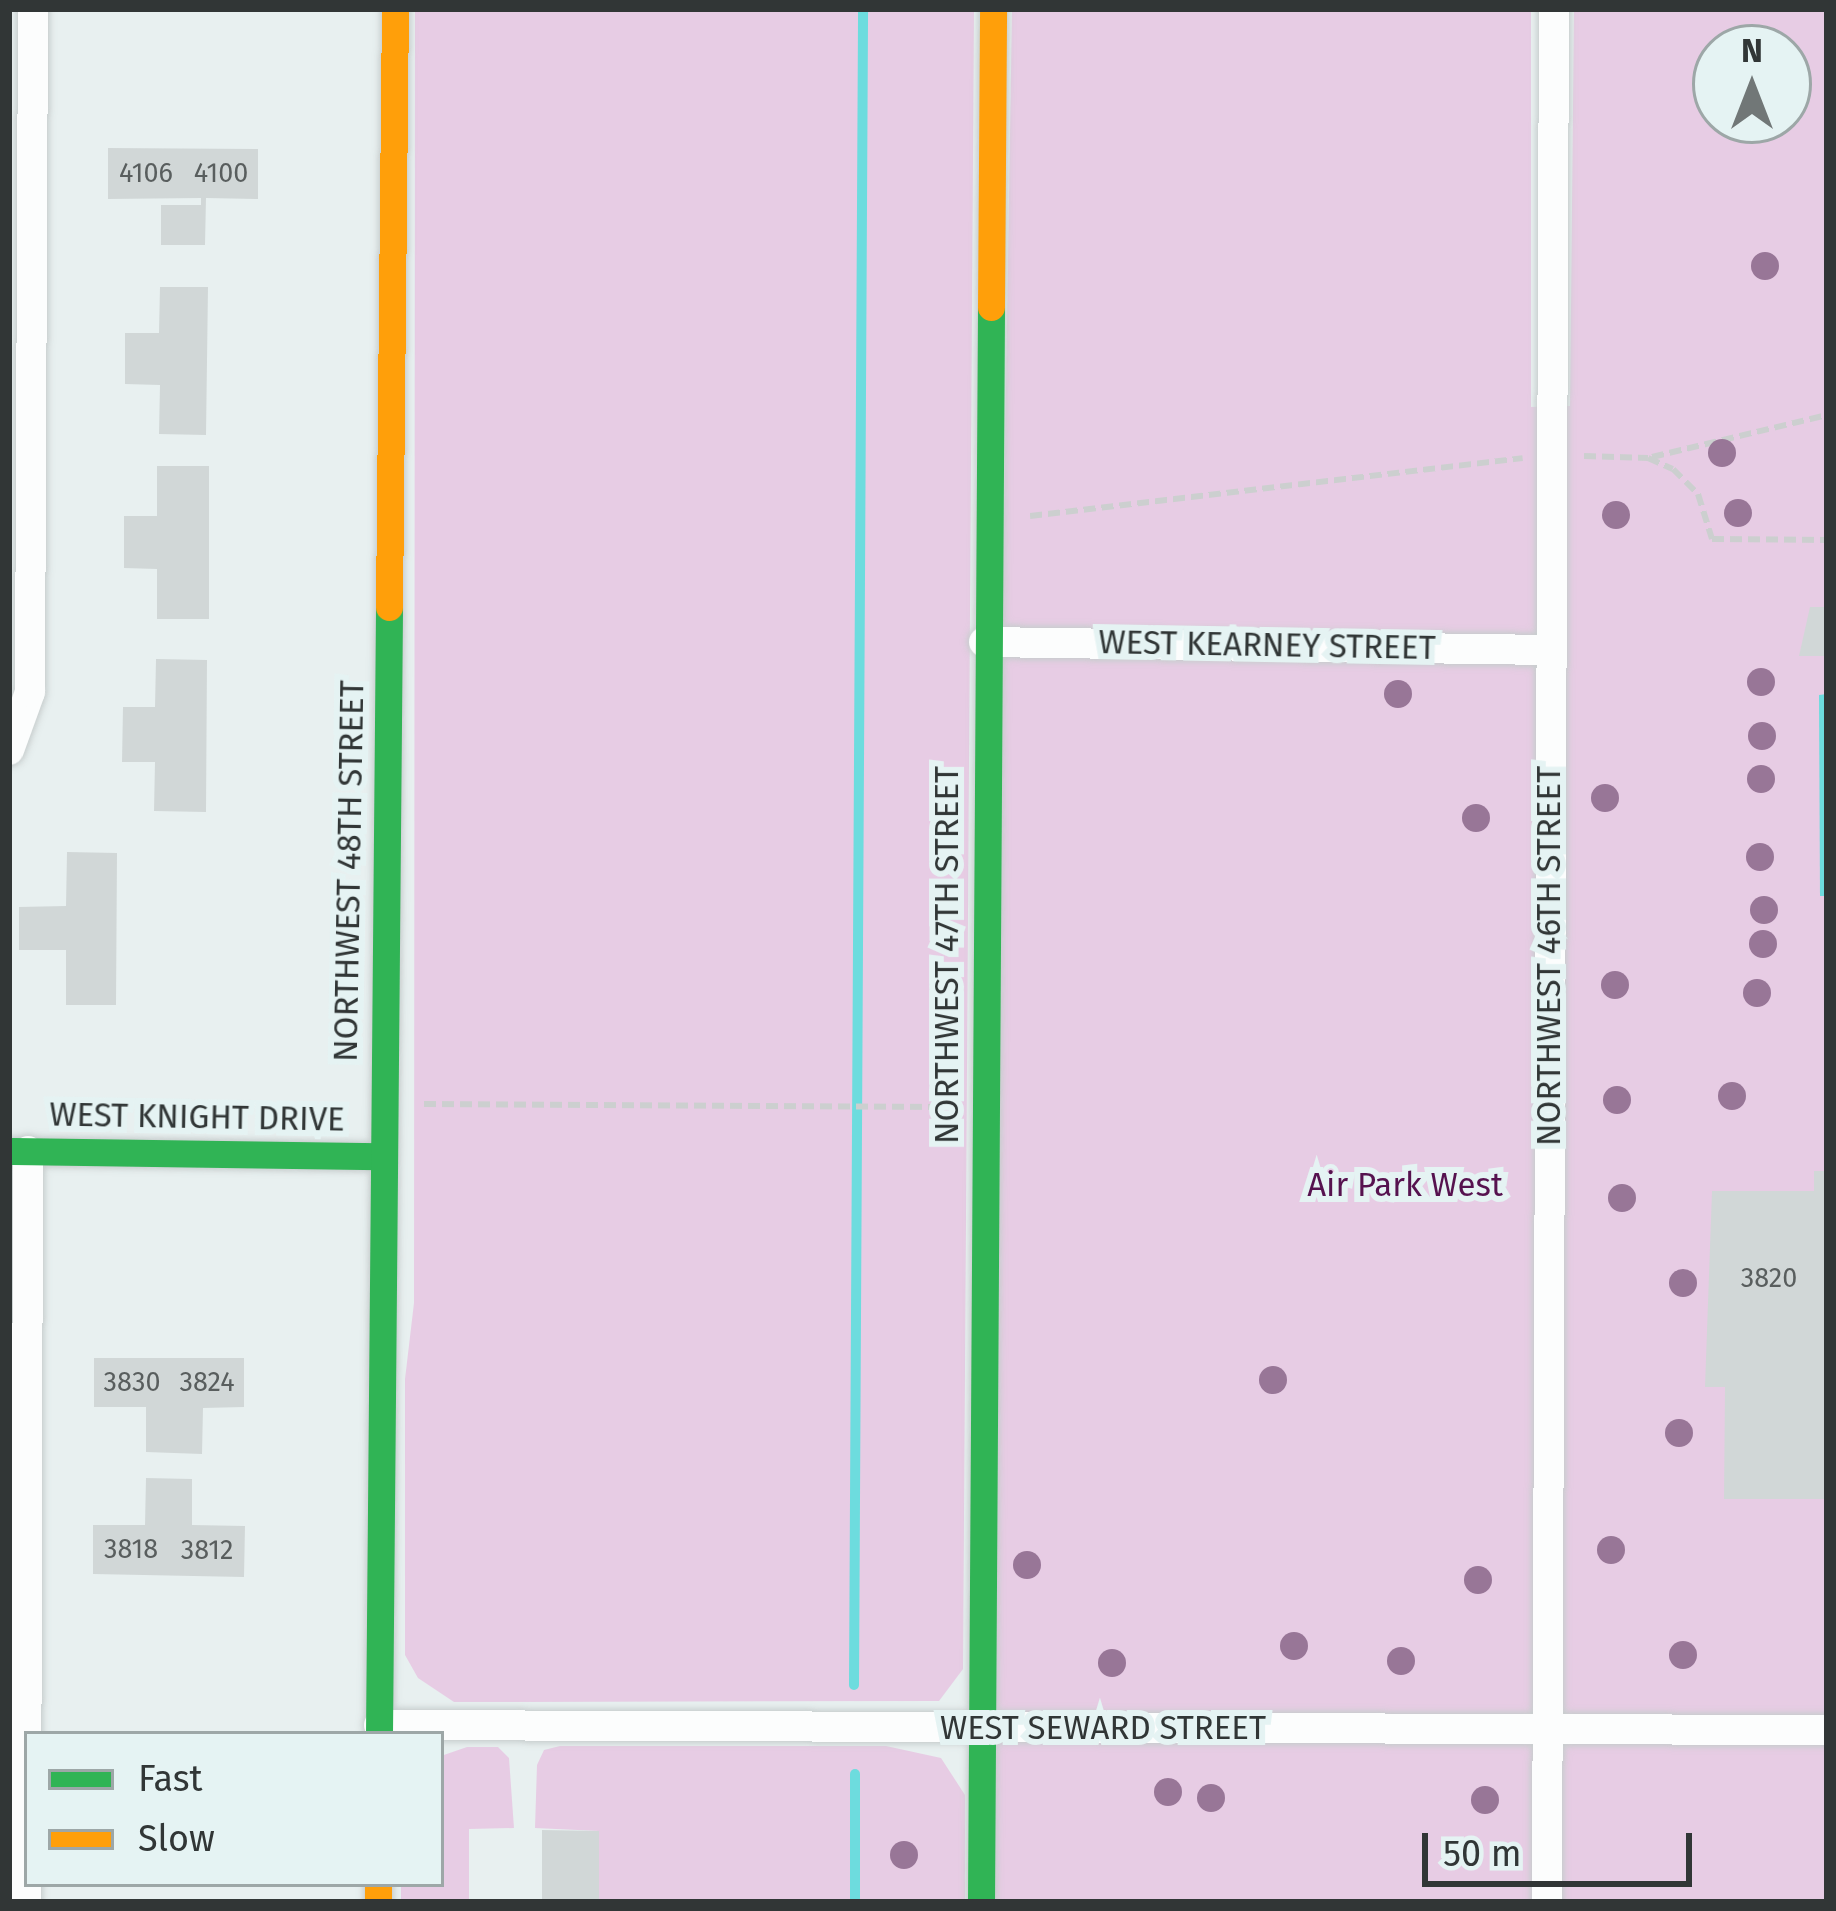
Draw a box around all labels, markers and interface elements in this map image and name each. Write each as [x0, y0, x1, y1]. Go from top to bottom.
north arrow [1692, 24, 1812, 144]
text: N [1741, 31, 1763, 71]
house number: 4106 [119, 158, 173, 190]
house number: 4100 [194, 158, 248, 190]
street label: WEST KEARNEY STREET [1098, 623, 1436, 669]
street label: NORTHWEST 48TH STREET [327, 680, 373, 1062]
street label: NORTHWEST 47TH STREET [928, 766, 968, 1144]
street label: NORTHWEST 46TH STREET [1530, 766, 1570, 1146]
street label: WEST KNIGHT DRIVE [49, 1096, 345, 1140]
park label: Air Park West [1307, 1166, 1503, 1206]
house number: 3820 [1741, 1263, 1797, 1295]
house number: 3830 [104, 1367, 160, 1399]
house number: 3824 [179, 1367, 235, 1399]
house number: 3818 [104, 1534, 158, 1566]
house number: 3812 [181, 1535, 233, 1567]
street label: WEST SEWARD STREET [940, 1709, 1266, 1749]
legend [24, 1731, 444, 1887]
text: Fast [138, 1757, 203, 1801]
scale bar [1428, 1809, 1698, 1883]
text: Slow [138, 1817, 215, 1861]
text: 50 m [1443, 1832, 1522, 1876]

